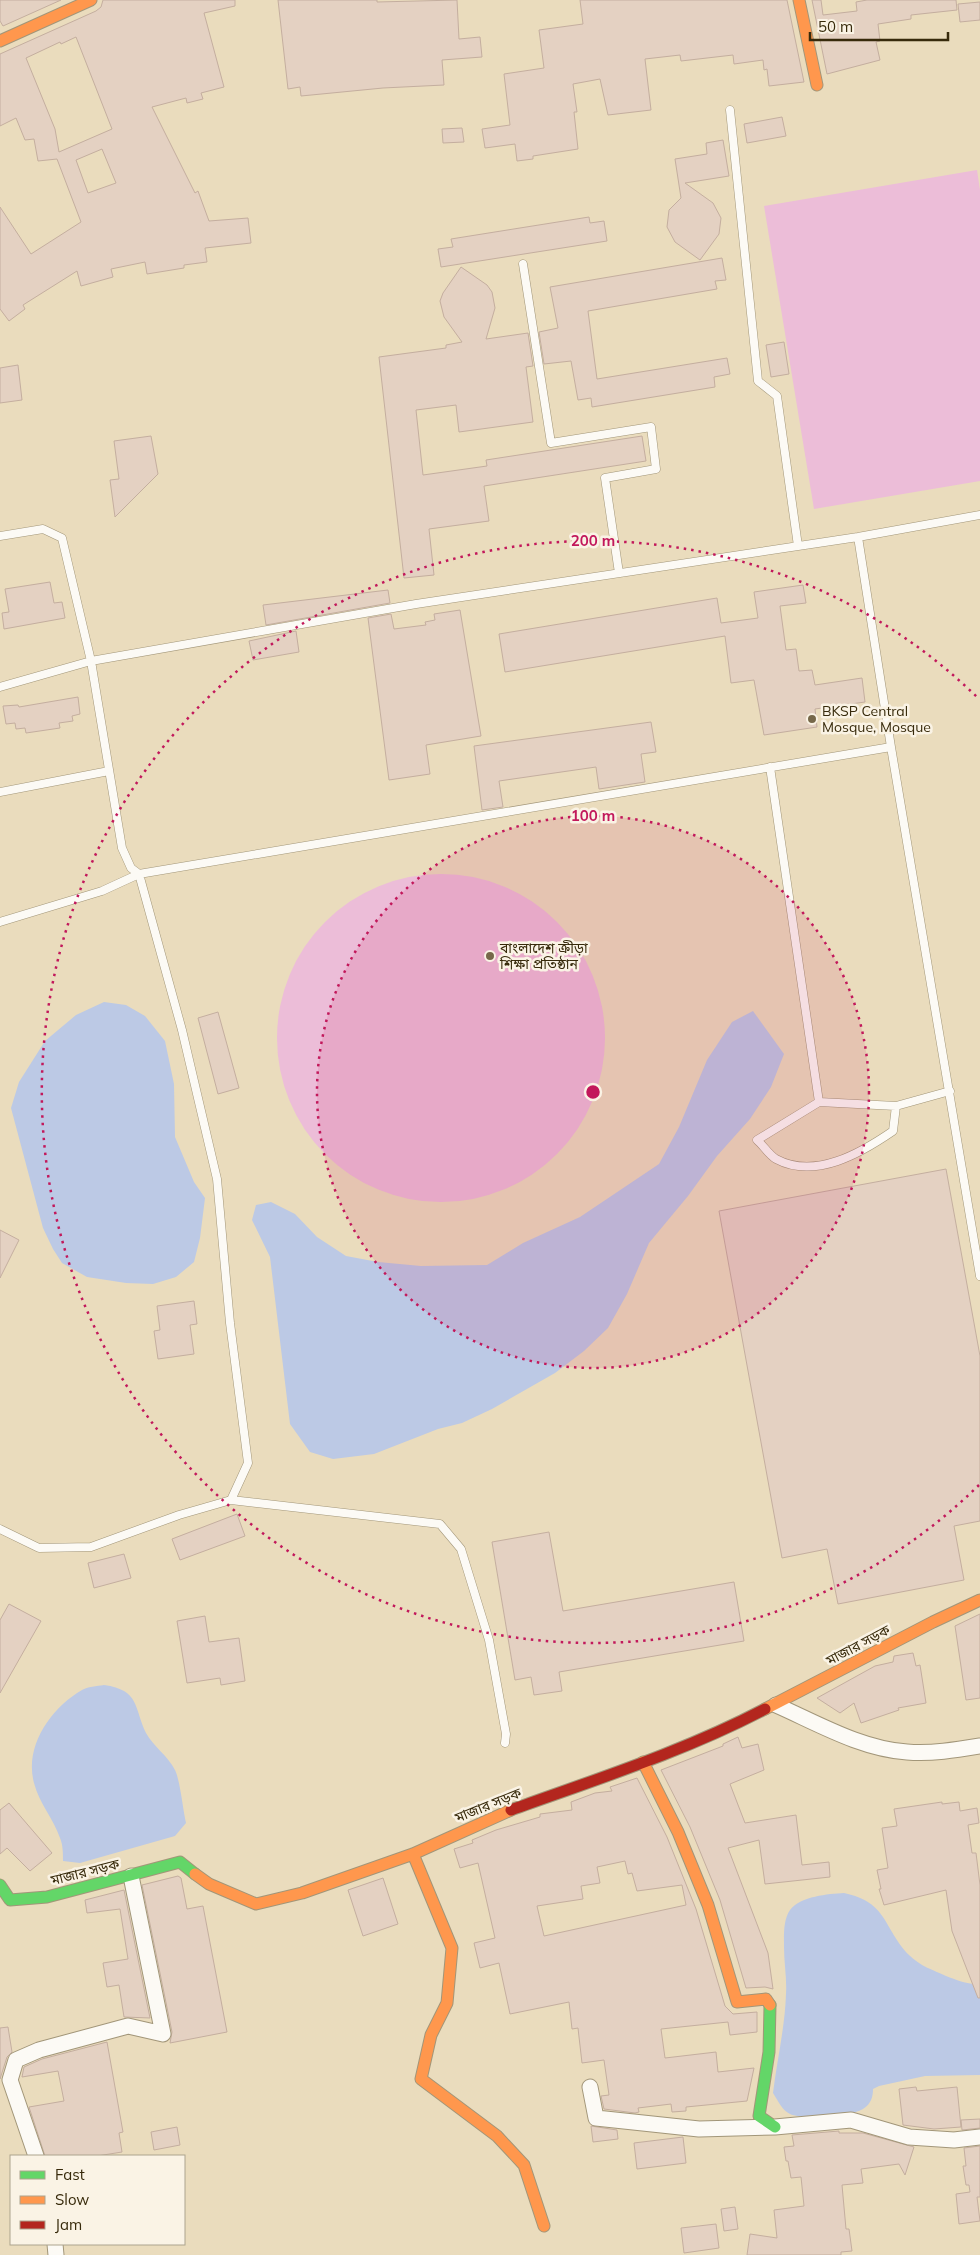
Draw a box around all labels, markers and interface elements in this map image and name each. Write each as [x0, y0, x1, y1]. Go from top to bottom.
scale bar [810, 10, 948, 42]
text: 50 m [818, 17, 853, 36]
text: 200 m [571, 531, 615, 550]
place label: BKSP Central Mosque, Mosque [822, 702, 931, 736]
marker: BKSP Central Mosque, Mosque [806, 713, 818, 725]
text: 100 m [571, 806, 615, 825]
place label: বাংলাদেশ ক্রীড়া শিক্ষা প্রতিষ্ঠান [499, 939, 588, 973]
marker: বাংলাদেশ ক্রীড়া শিক্ষা প্রতিষ্ঠান [484, 950, 496, 962]
centre of rings [584, 1083, 602, 1101]
street label: মাজার সড়ক [822, 1620, 894, 1670]
street label: মাজার সড়ক [451, 1783, 525, 1827]
street label: মাজার সড়ক [48, 1855, 122, 1889]
legend [10, 2155, 185, 2245]
text: Fast [55, 2165, 85, 2184]
text: Slow [55, 2190, 89, 2209]
text: Jam [55, 2215, 82, 2234]

